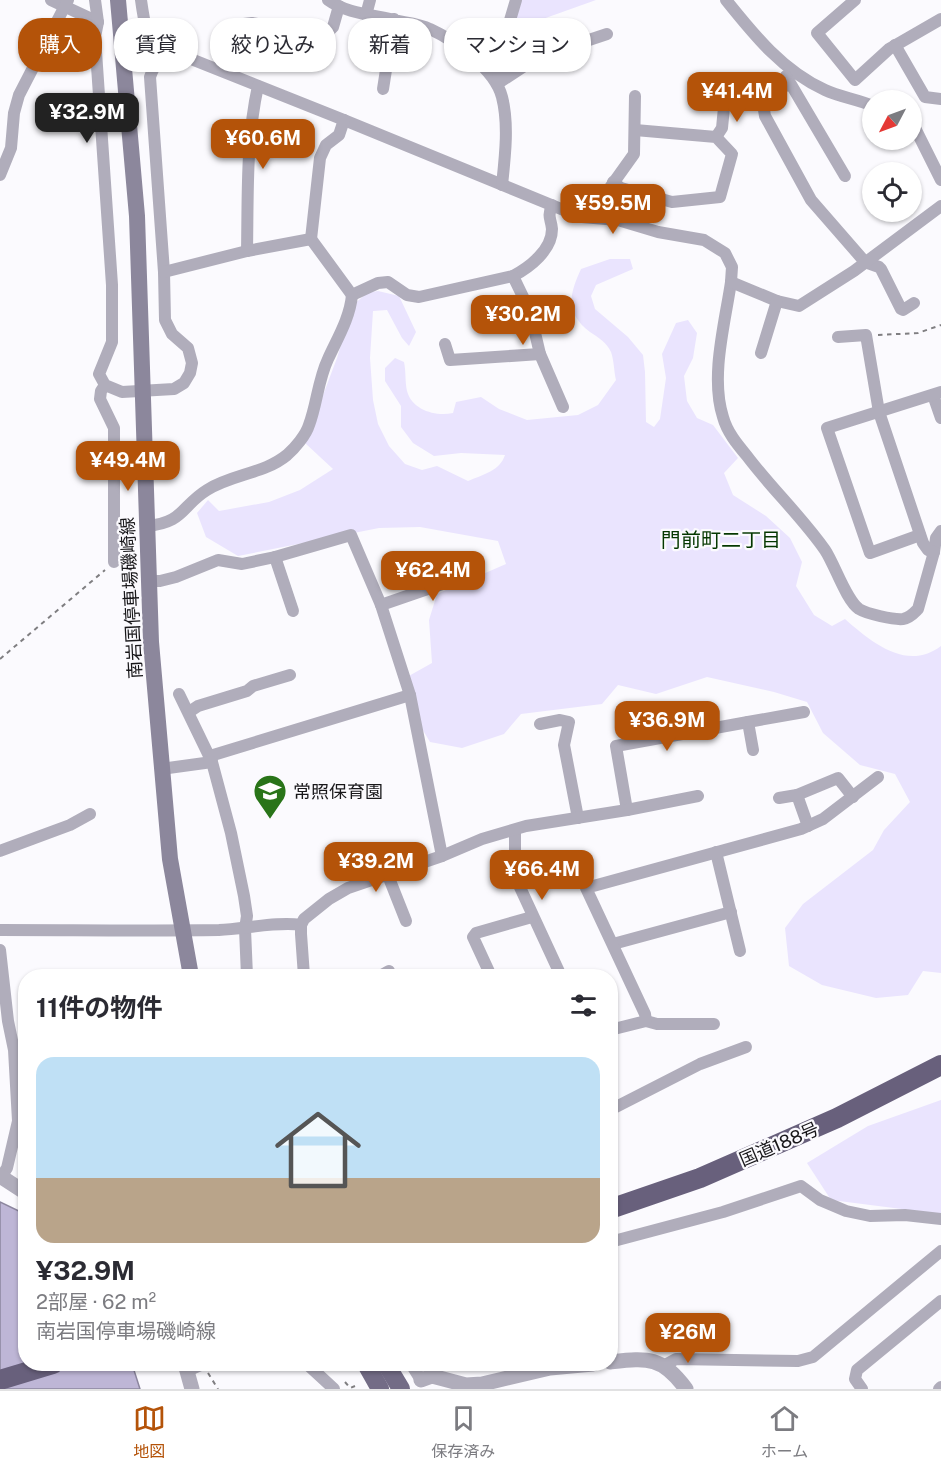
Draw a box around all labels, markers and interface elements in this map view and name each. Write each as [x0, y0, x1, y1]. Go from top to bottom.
chip: 購入 [18, 18, 102, 72]
chip: 賃貸 [114, 18, 198, 72]
chip: 絞り込み [210, 18, 336, 72]
chip: 新着 [348, 18, 432, 72]
chip: マンション [444, 18, 591, 72]
pin: ¥41.4M [688, 72, 786, 123]
text: ¥41.4M [701, 79, 773, 103]
north arrow [862, 90, 922, 150]
map controls [862, 90, 922, 222]
pin: ¥32.9M [38, 93, 136, 144]
text: ¥32.9M [49, 100, 125, 124]
pin: ¥60.6M [214, 119, 312, 170]
text: ¥60.6M [225, 126, 301, 150]
button: locate [862, 162, 922, 222]
pin: ¥59.5M [564, 184, 662, 235]
text: ¥59.5M [574, 191, 652, 215]
pin: ¥30.2M [474, 295, 572, 346]
text: ¥30.2M [485, 302, 561, 326]
pin: ¥49.4M [79, 441, 177, 492]
text: ¥49.4M [90, 448, 166, 472]
street label: 南岩国停車場磯崎線 [116, 517, 146, 679]
district label: 門前町二丁目 [661, 528, 781, 552]
pin: ¥62.4M [384, 551, 482, 602]
text: ¥62.4M [395, 558, 471, 582]
pin: ¥36.9M [618, 701, 716, 752]
text: ¥36.9M [629, 708, 705, 732]
school or university icon: 常照保育園 [252, 773, 288, 820]
place label: 常照保育園 [293, 781, 383, 802]
pin: ¥39.2M [327, 842, 425, 893]
text: ¥39.2M [338, 849, 414, 873]
pin: ¥66.4M [493, 850, 591, 901]
text: ¥66.4M [504, 857, 580, 881]
icon: filters [567, 989, 600, 1022]
text: 11件の物件 [36, 992, 162, 1023]
icon: home [264, 1096, 372, 1204]
street label: 国道188号 [736, 1118, 822, 1170]
text: ¥32.9M [36, 1255, 135, 1286]
text: 2部屋 · 62 m² [36, 1290, 156, 1314]
pin: ¥26M [652, 1313, 724, 1364]
text: 南岩国停車場磯崎線 [36, 1319, 216, 1343]
text: ¥26M [659, 1320, 717, 1344]
tab: 地図 [133, 1402, 166, 1462]
tab: 保存済み [431, 1402, 495, 1462]
tab: ホーム [761, 1402, 808, 1462]

